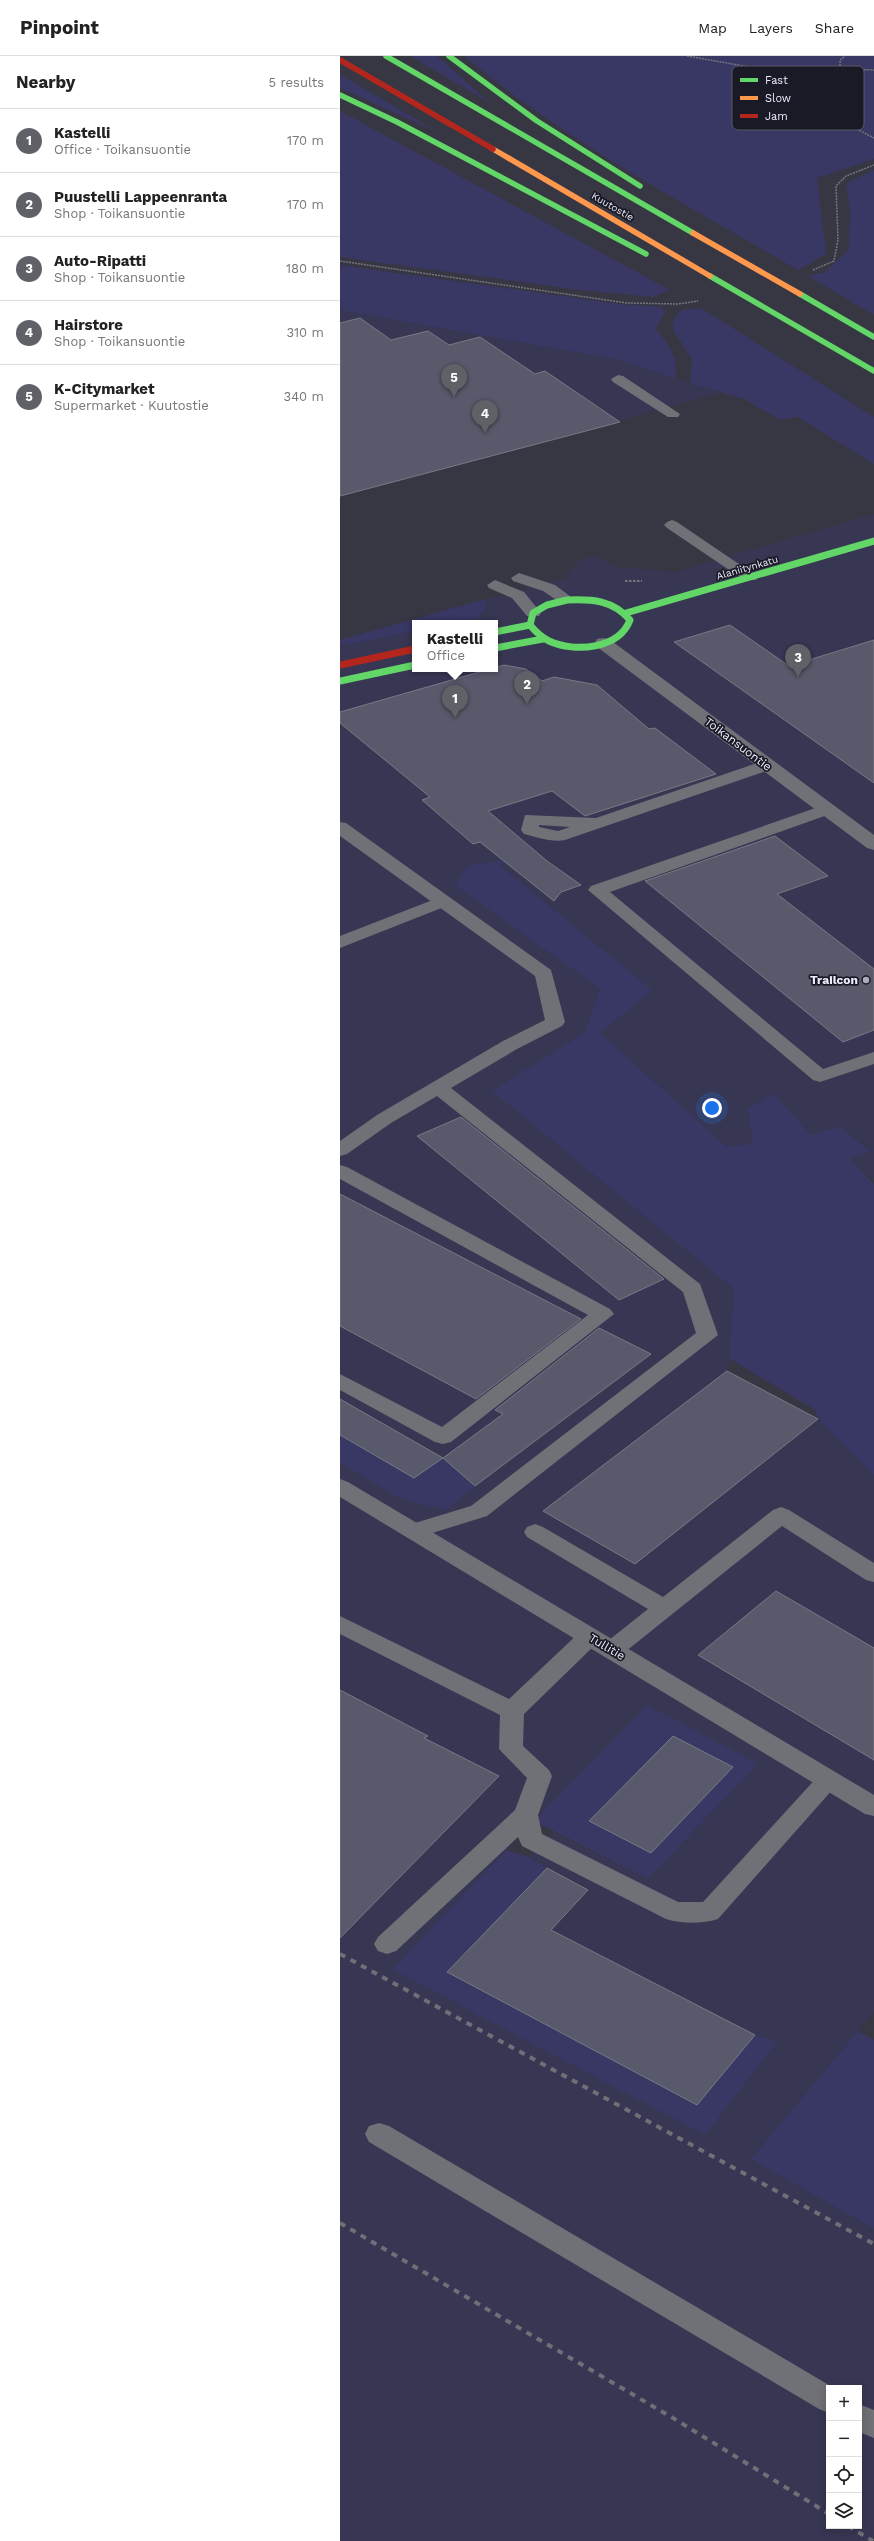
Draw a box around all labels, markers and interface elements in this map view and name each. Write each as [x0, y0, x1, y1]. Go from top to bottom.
text: Pinpoint [20, 16, 99, 39]
text: Map [698, 20, 727, 36]
text: Layers [749, 20, 793, 36]
text: Share [815, 20, 854, 36]
legend [732, 66, 864, 130]
text: Nearby [16, 72, 75, 92]
text: Fast [765, 74, 788, 87]
text: 5 results [269, 75, 324, 90]
text: Slow [765, 92, 791, 105]
text: Jam [765, 110, 788, 123]
text: Kastelli [54, 124, 110, 142]
text: 1 [26, 133, 32, 148]
text: 170 m [287, 133, 324, 148]
text: Office · Toikansuontie [54, 142, 191, 157]
text: Puustelli Lappeenranta [54, 188, 227, 206]
street label: Kuutostie [590, 190, 636, 223]
text: 2 [25, 197, 33, 212]
text: 170 m [287, 197, 324, 212]
text: Shop · Toikansuontie [54, 206, 185, 221]
text: Auto-Ripatti [54, 252, 146, 270]
text: 3 [25, 261, 33, 276]
text: 180 m [286, 261, 324, 276]
text: Shop · Toikansuontie [54, 270, 185, 285]
text: Hairstore [54, 316, 123, 334]
text: 4 [25, 325, 33, 340]
text: 310 m [286, 325, 324, 340]
text: Shop · Toikansuontie [54, 334, 185, 349]
pin: 5 [441, 364, 467, 397]
text: K-Citymarket [54, 380, 155, 398]
text: 5 [25, 389, 33, 404]
text: 340 m [284, 389, 324, 404]
text: Supermarket · Kuutostie [54, 398, 209, 413]
pin: 4 [472, 400, 498, 433]
street label: Alaniitynkatu [715, 553, 779, 582]
popup [412, 620, 498, 672]
text: Kastelli [427, 630, 483, 648]
pin: 3 [785, 644, 811, 677]
text: Office [427, 648, 465, 663]
pin: 2 [514, 671, 540, 704]
pin: 1 [442, 685, 468, 718]
street label: Toikansuontie [702, 714, 774, 774]
place label: Trailcon [810, 973, 858, 987]
marker: Trailcon [861, 975, 871, 985]
your location [702, 1098, 722, 1118]
street label: Tullitie [586, 1631, 628, 1663]
map controls [826, 2385, 862, 2529]
button: + [826, 2385, 862, 2421]
button: − [826, 2421, 862, 2457]
button: locate [826, 2457, 862, 2493]
button: layers [826, 2493, 862, 2529]

